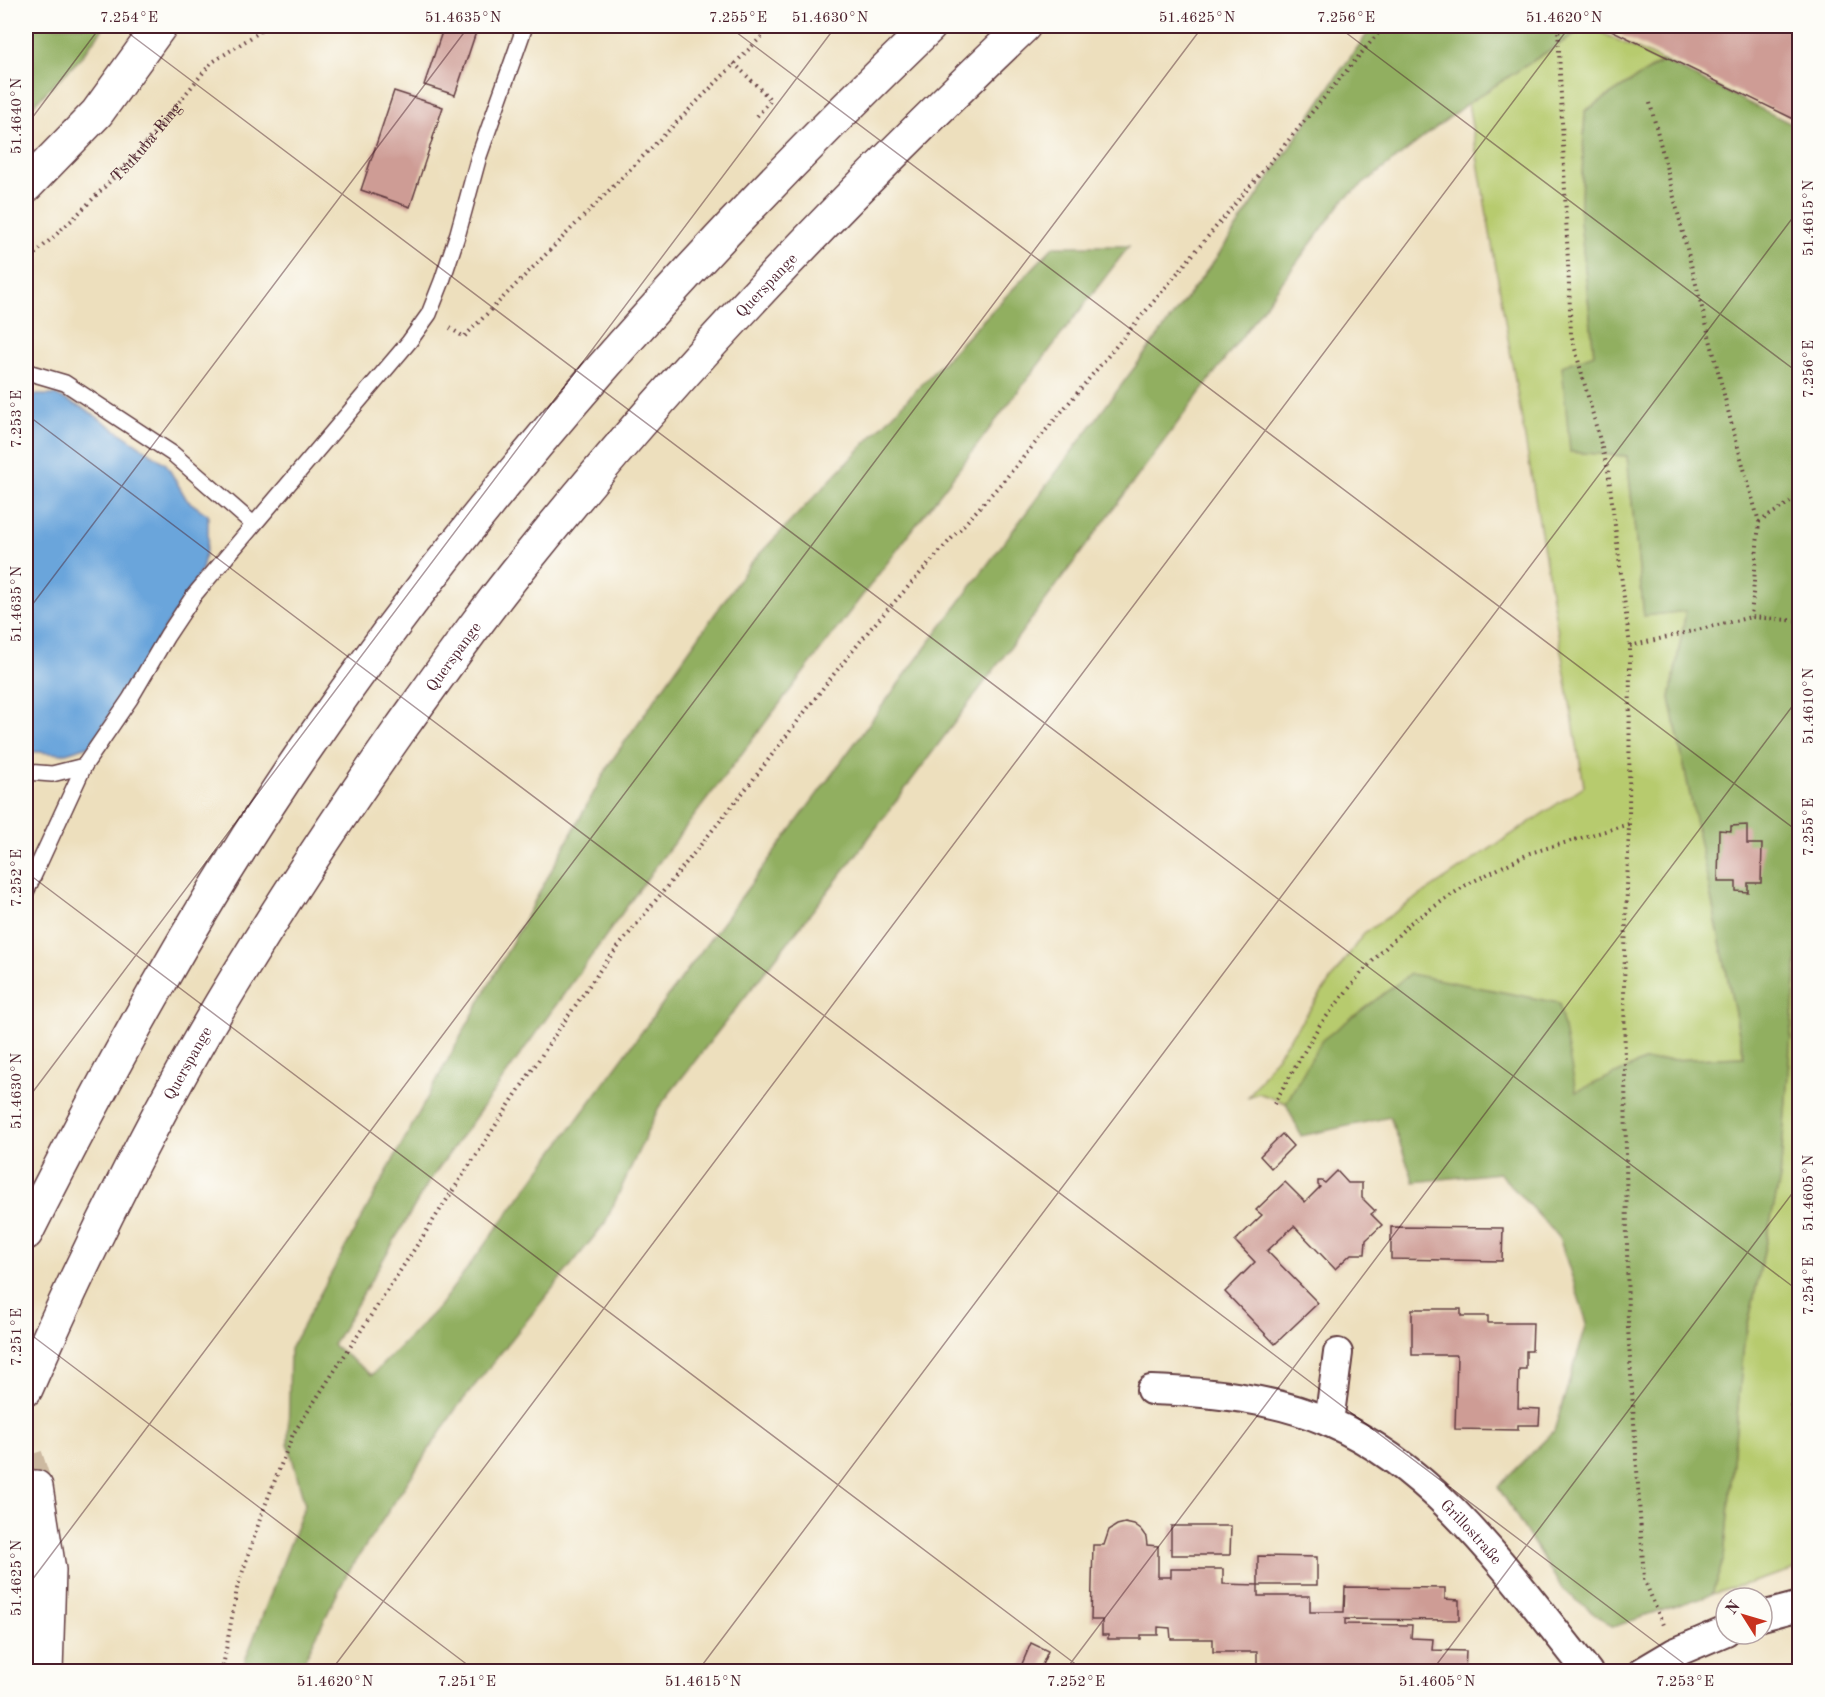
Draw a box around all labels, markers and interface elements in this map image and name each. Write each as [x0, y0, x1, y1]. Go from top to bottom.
text: 7.254°E [100, 11, 158, 26]
text: 51.4635°N [425, 11, 502, 26]
text: 7.255°E [709, 11, 767, 26]
text: 51.4630°N [792, 11, 869, 26]
text: 51.4625°N [1159, 11, 1236, 26]
text: 7.256°E [1317, 11, 1375, 26]
text: 51.4620°N [1526, 11, 1603, 26]
text: 51.4640°N [10, 77, 25, 154]
street label: Tsukuba-Ring [109, 100, 186, 185]
text: 51.4615°N [1802, 179, 1817, 256]
street label: Querspange [733, 251, 801, 321]
text: 7.256°E [1802, 340, 1817, 398]
text: 7.253°E [10, 390, 25, 448]
text: 51.4635°N [10, 565, 25, 642]
street label: Querspange [424, 620, 485, 695]
text: 51.4610°N [1802, 667, 1817, 744]
text: 7.255°E [1802, 798, 1817, 856]
text: 7.252°E [10, 849, 25, 907]
street label: Querspange [162, 1024, 216, 1103]
text: 51.4630°N [10, 1052, 25, 1129]
text: 51.4605°N [1802, 1154, 1817, 1231]
text: 7.254°E [1802, 1257, 1817, 1315]
text: 7.251°E [10, 1308, 25, 1366]
street label: Grillostraße [1437, 1497, 1504, 1568]
text: 51.4625°N [10, 1539, 25, 1616]
north arrow [1714, 1586, 1774, 1646]
text: N [1724, 1598, 1744, 1618]
text: 51.4620°N [297, 1675, 374, 1690]
text: 7.251°E [438, 1675, 496, 1690]
text: 51.4615°N [665, 1675, 742, 1690]
text: 7.252°E [1047, 1675, 1105, 1690]
text: 51.4605°N [1399, 1675, 1476, 1690]
text: 7.253°E [1656, 1675, 1714, 1690]

